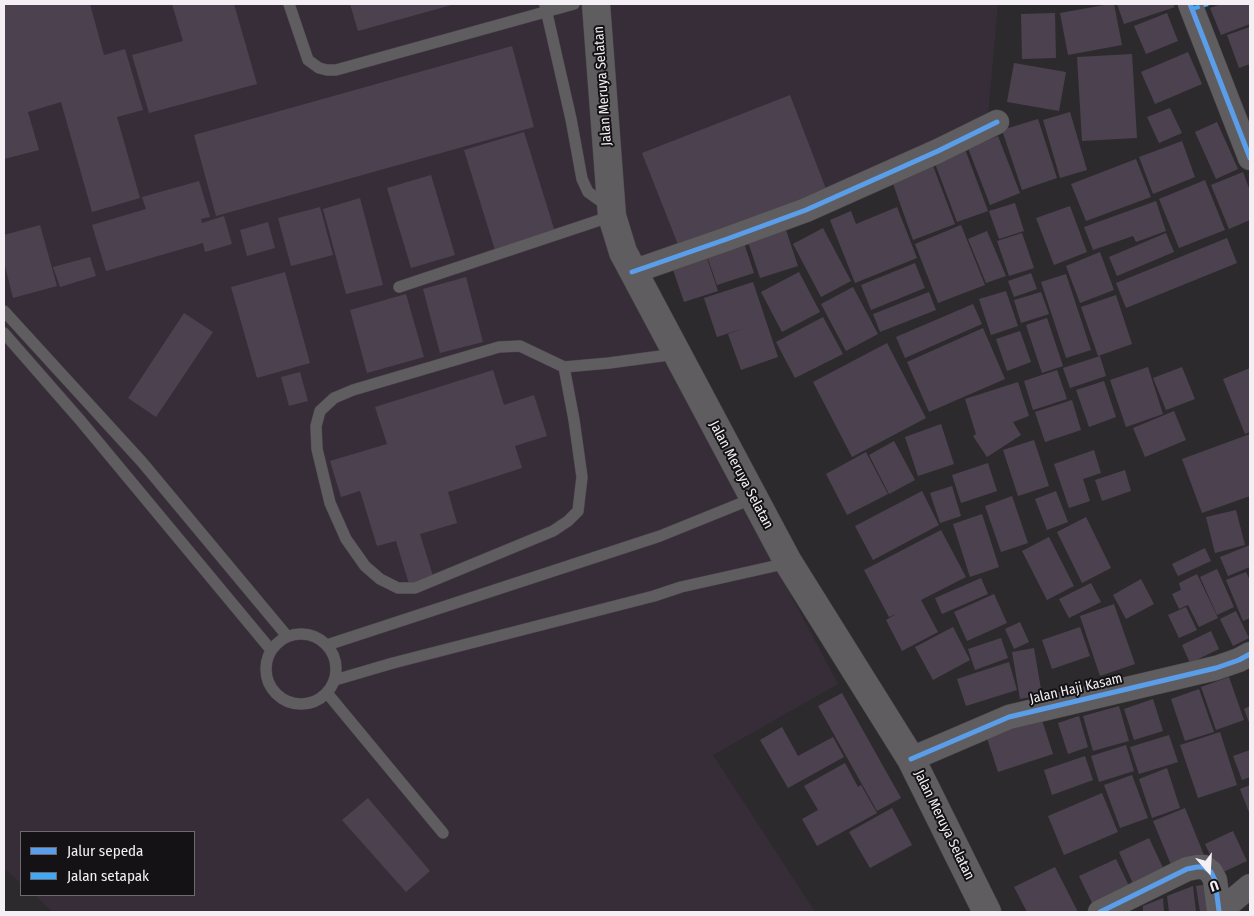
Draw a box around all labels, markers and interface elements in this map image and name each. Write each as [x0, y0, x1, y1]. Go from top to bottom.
street label: Jalan Meruya Selatan [590, 26, 616, 146]
street label: Jalan Meruya Selatan [705, 418, 777, 532]
street label: Jalan Haji Kasam [1028, 670, 1124, 708]
street label: Jalan Meruya Selatan [910, 767, 978, 883]
legend [20, 831, 195, 896]
text: Jalur sepeda [67, 842, 143, 860]
north arrow [1184, 846, 1234, 896]
text: Jalan setapak [67, 867, 149, 885]
text: U [1207, 876, 1221, 895]

